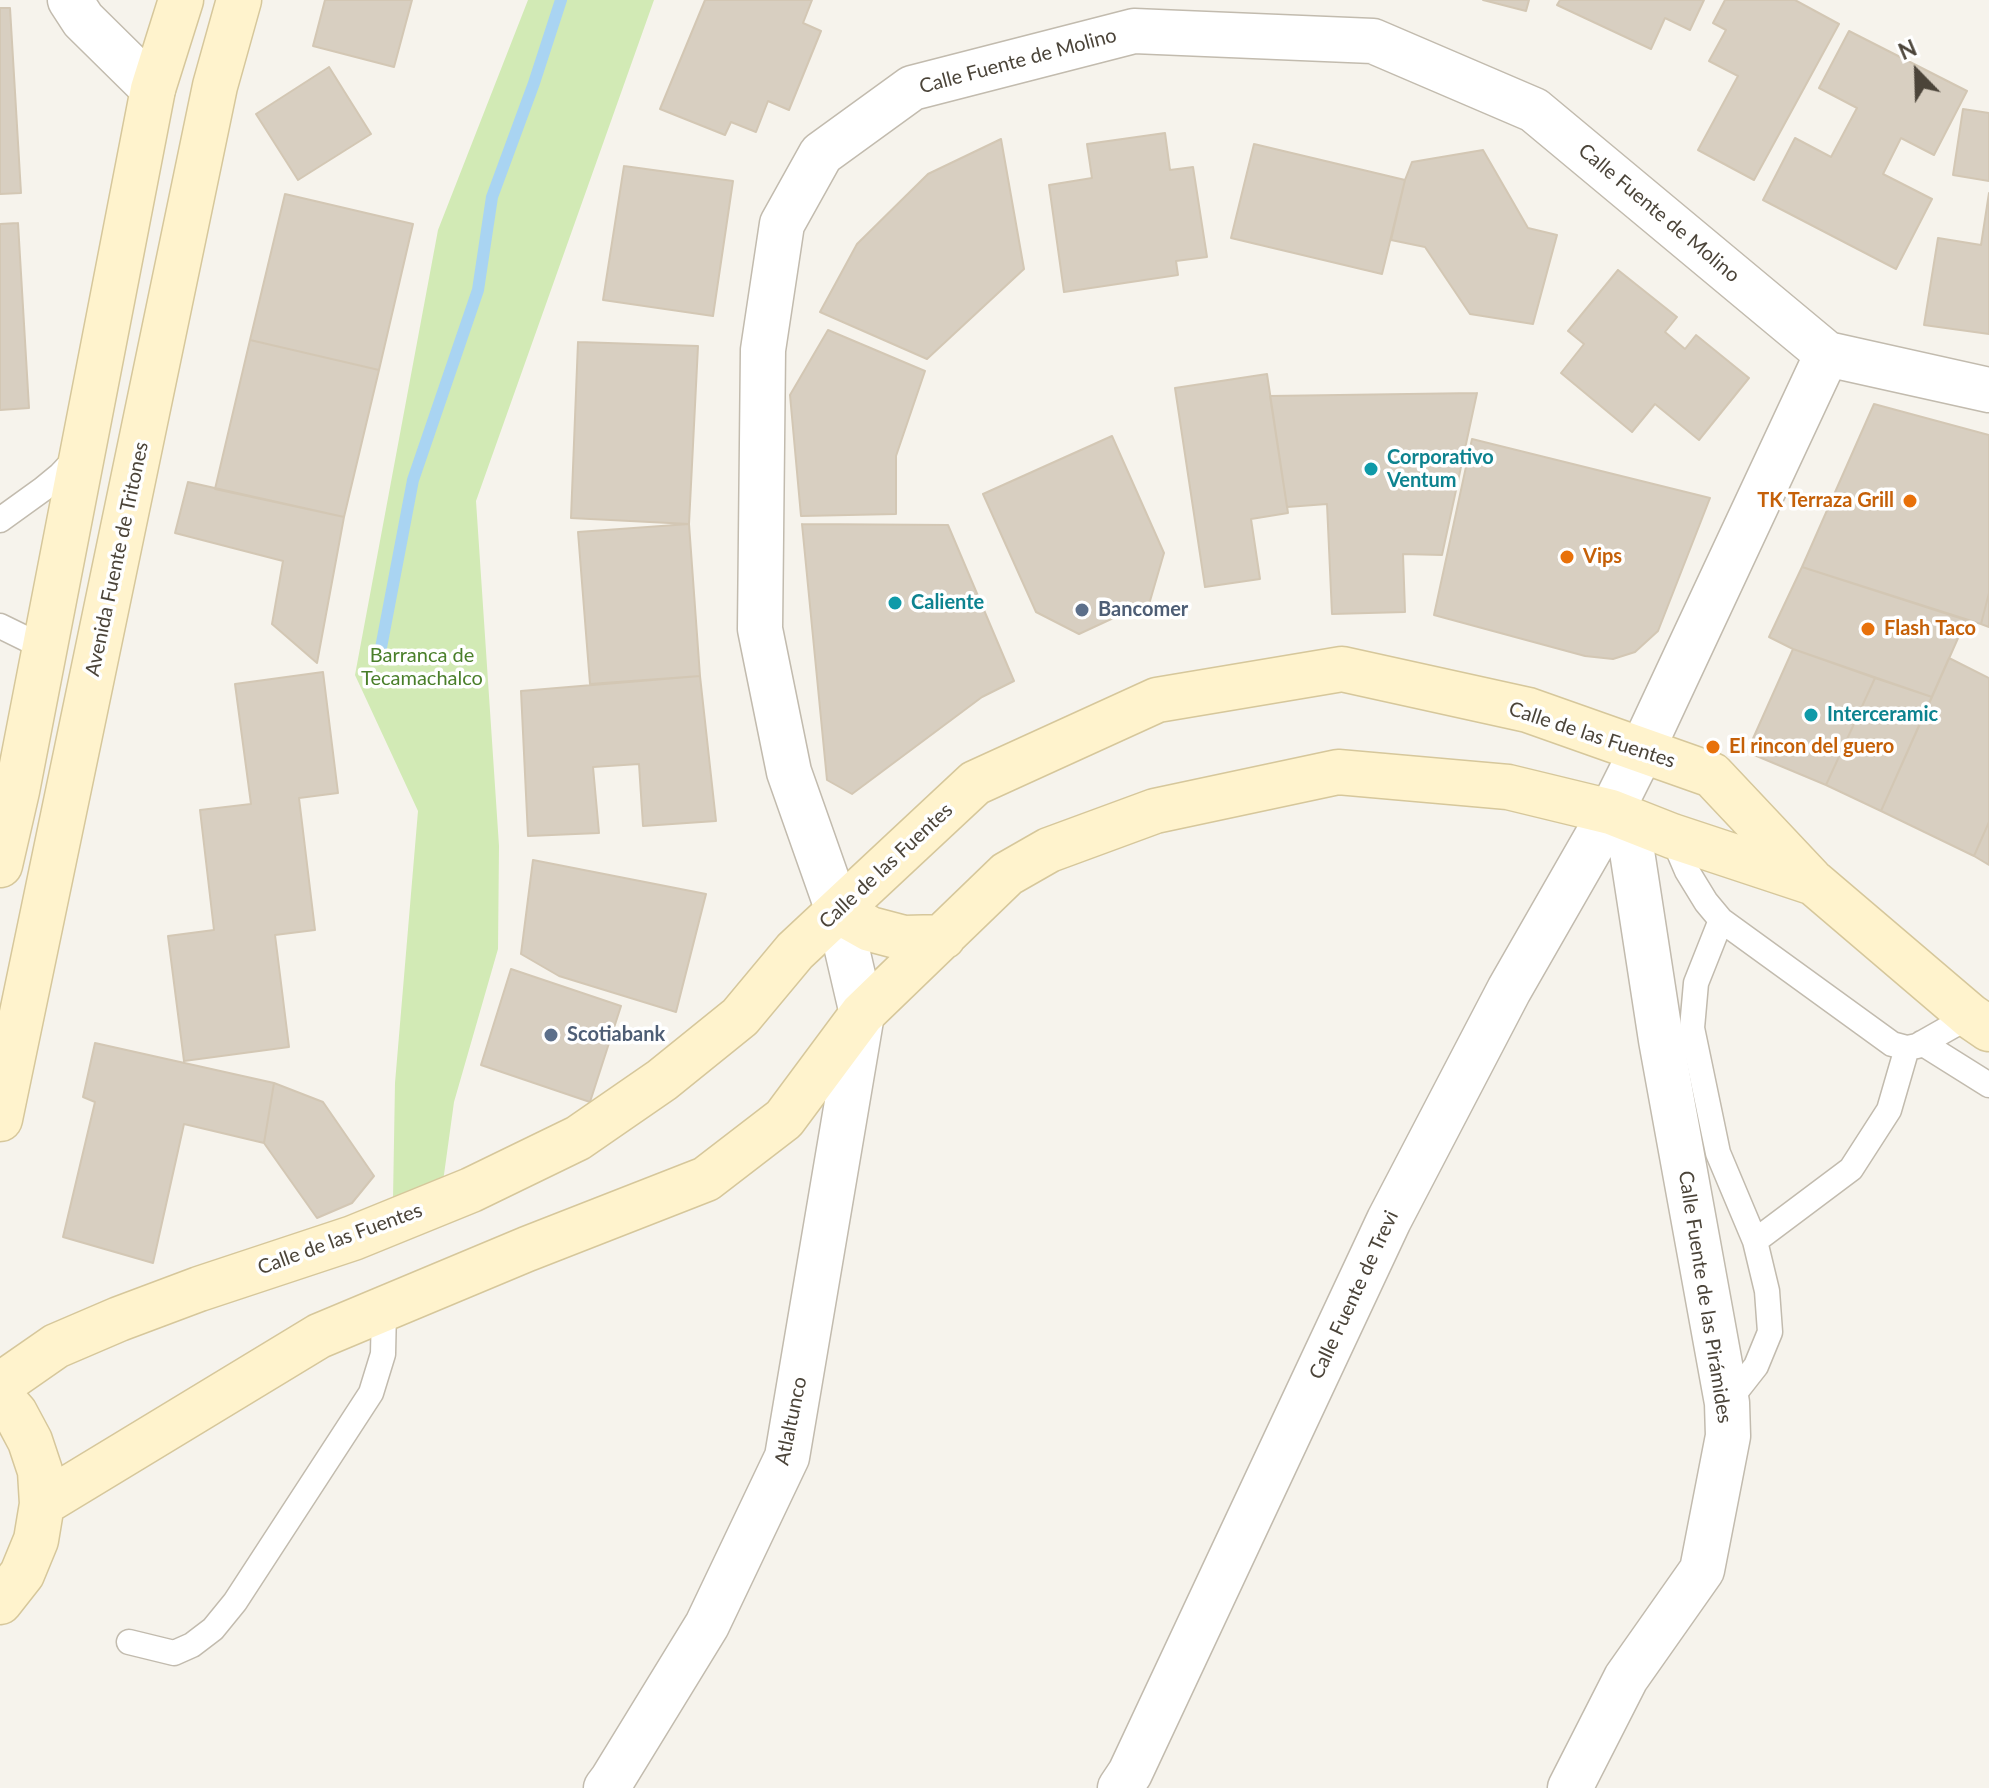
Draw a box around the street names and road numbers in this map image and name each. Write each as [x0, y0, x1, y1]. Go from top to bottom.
street label: Calle Fuente de Molino [917, 23, 1119, 99]
street label: Calle Fuente de Molino [1574, 139, 1744, 287]
street label: Avenida Fuente de Tritones [80, 440, 154, 678]
street label: Calle de las Fuentes [1506, 697, 1678, 773]
street label: Calle de las Fuentes [814, 798, 958, 934]
street label: Calle Fuente de las Pirámides [1673, 1169, 1737, 1425]
street label: Calle de las Fuentes [254, 1198, 426, 1280]
street label: Calle Fuente de Trevi [1304, 1207, 1404, 1383]
street label: Atlaltunco [770, 1375, 812, 1467]

